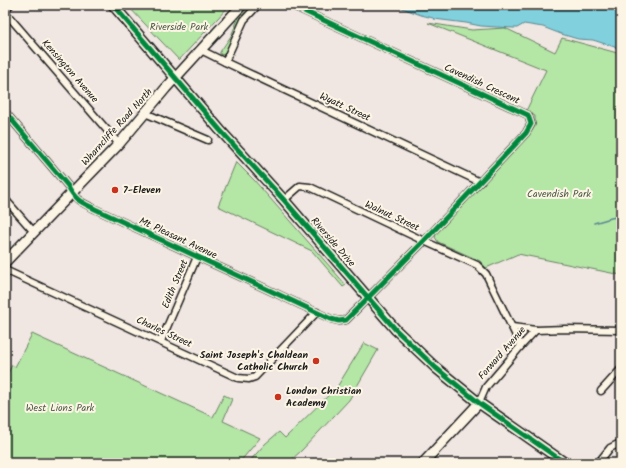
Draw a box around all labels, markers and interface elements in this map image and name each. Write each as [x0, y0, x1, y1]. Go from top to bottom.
park label: Riverside Park [150, 19, 209, 35]
street label: Kensington Avenue [38, 36, 102, 107]
street label: Cavendish Crescent [441, 59, 523, 109]
street label: Wharncliffe Road North [78, 85, 156, 169]
street label: Wyatt Street [317, 88, 373, 126]
place label: 7-Eleven [123, 182, 161, 198]
marker: 7-Eleven [110, 185, 120, 195]
park label: Cavendish Park [527, 186, 591, 202]
street label: Walnut Street [362, 196, 422, 236]
street label: Mt Pleasant Avenue [136, 213, 220, 263]
street label: Riverside Drive [307, 214, 359, 271]
street label: Edith Street [158, 257, 193, 311]
street label: Charles Street [133, 312, 195, 352]
street label: Forward Avenue [474, 322, 530, 383]
place label: Saint Joseph's Chaldean Catholic Church [200, 347, 308, 375]
marker: Saint Joseph's Chaldean Catholic Church [311, 356, 321, 366]
place label: London Christian Academy [286, 383, 362, 411]
marker: London Christian Academy [273, 392, 283, 402]
park label: West Lions Park [26, 400, 95, 416]

